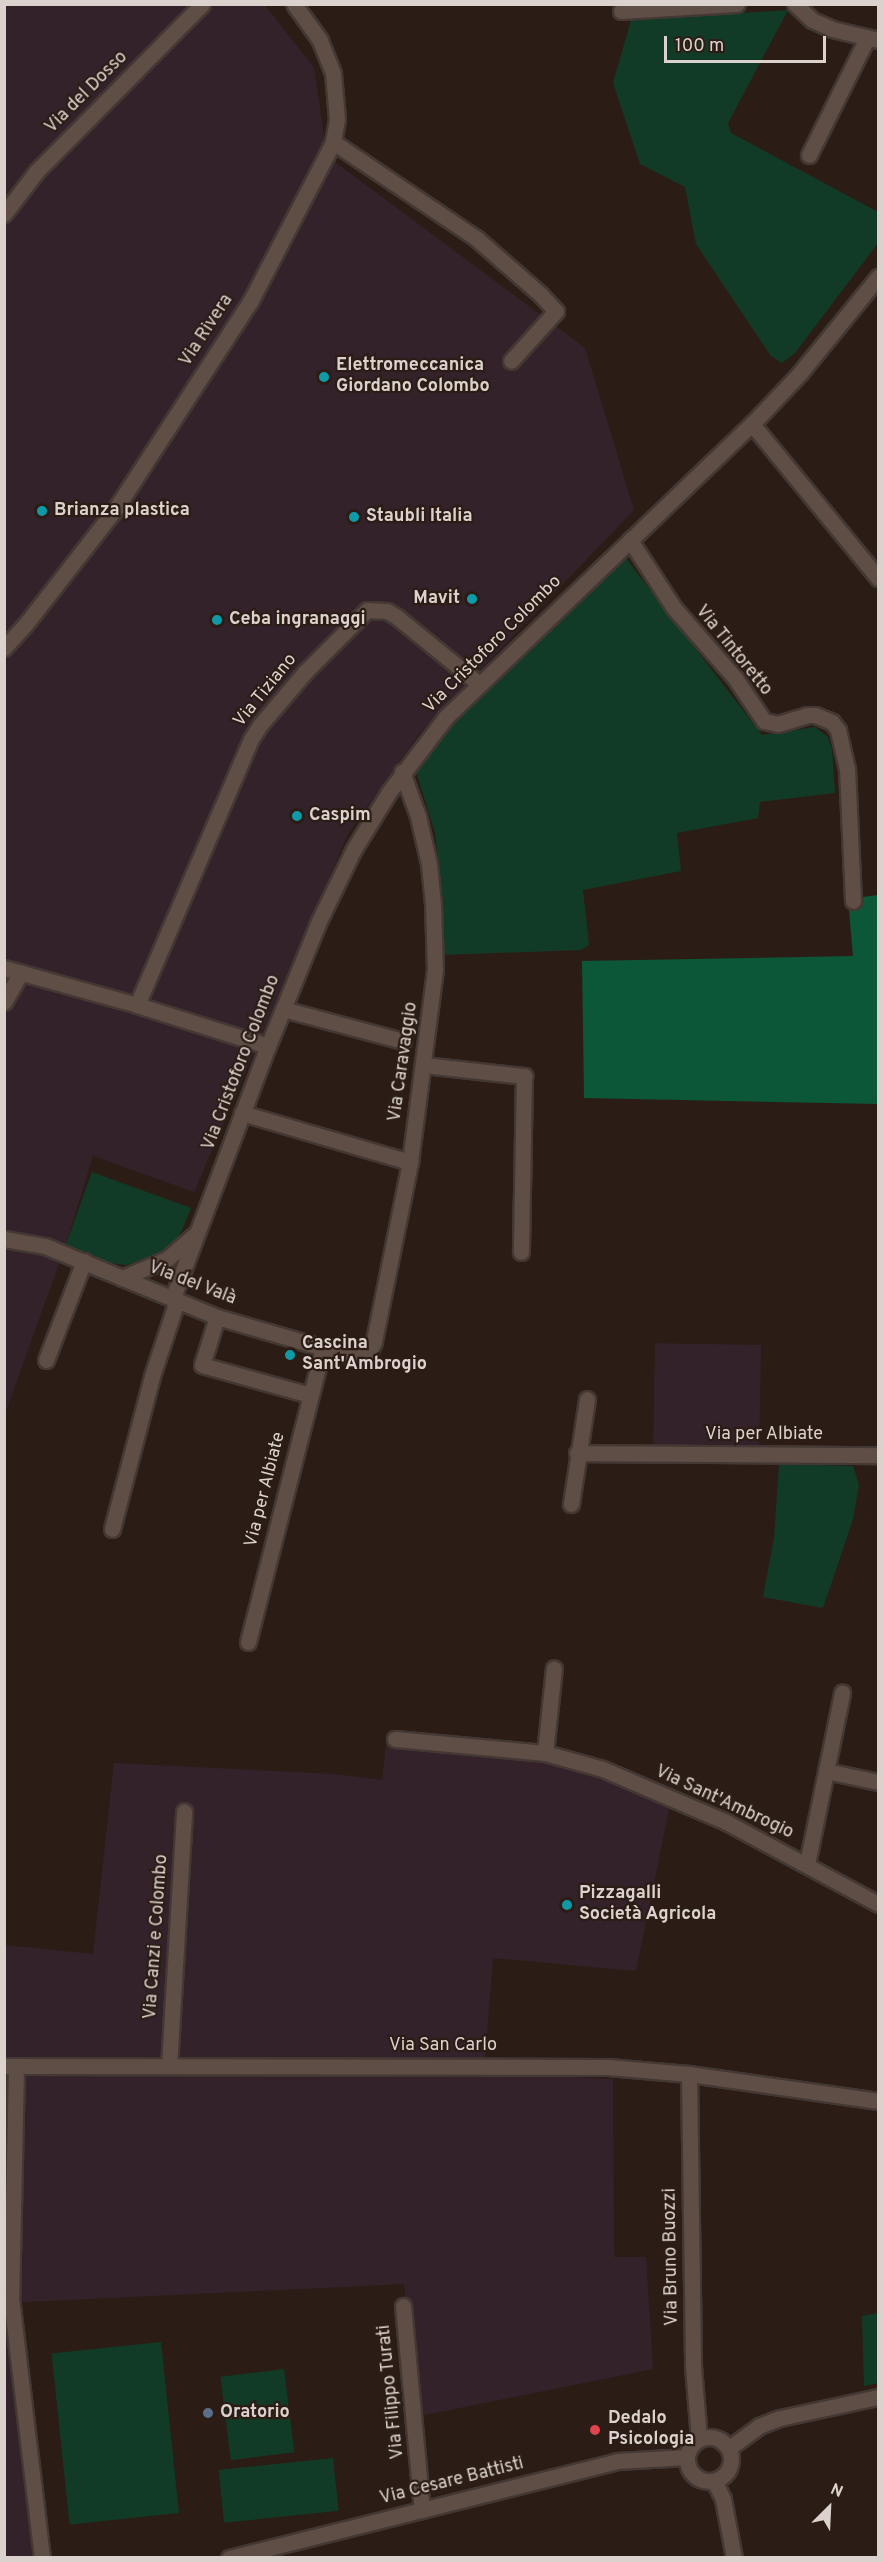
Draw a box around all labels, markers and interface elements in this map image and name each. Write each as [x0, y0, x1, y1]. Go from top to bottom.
scale bar [667, 24, 829, 62]
text: 100 m [675, 35, 724, 58]
street label: Via del Dosso [41, 47, 133, 139]
street label: Via Rivera [176, 291, 238, 371]
place label: Elettromeccanica Giordano Colombo [336, 356, 490, 398]
marker: Elettromeccanica Giordano Colombo [317, 370, 331, 384]
place label: Brianza plastica [54, 500, 190, 522]
marker: Brianza plastica [35, 504, 49, 518]
place label: Staubli Italia [366, 506, 472, 528]
marker: Staubli Italia [347, 510, 361, 524]
street label: Via Cristoforo Colombo [419, 571, 567, 719]
place label: Mavit [413, 588, 460, 610]
marker: Mavit [465, 592, 479, 606]
street label: Via Tintoretto [690, 601, 776, 701]
place label: Ceba ingranaggi [229, 609, 366, 631]
marker: Ceba ingranaggi [210, 613, 224, 627]
street label: Via Tiziano [230, 650, 302, 732]
place label: Caspim [309, 805, 371, 827]
marker: Caspim [290, 809, 304, 823]
street label: Via Cristoforo Colombo [199, 972, 285, 1154]
street label: Via Caravaggio [385, 1001, 423, 1123]
street label: Via del Valà [145, 1257, 239, 1311]
place label: Cascina Sant'Ambrogio [302, 1334, 427, 1376]
marker: Cascina Sant'Ambrogio [283, 1348, 297, 1362]
street label: Via per Albiate [705, 1424, 823, 1446]
street label: Via per Albiate [241, 1430, 291, 1550]
street label: Via Sant'Ambrogio [651, 1761, 797, 1845]
street label: Via Canzi e Colombo [140, 1854, 174, 2020]
place label: Pizzagalli Società Agricola [579, 1884, 717, 1926]
marker: Pizzagalli Società Agricola [560, 1898, 574, 1912]
street label: Via San Carlo [389, 2035, 497, 2057]
street label: Via Bruno Buozzi [660, 2188, 684, 2326]
street label: Via Filippo Turati [374, 2323, 410, 2461]
place label: Oratorio [220, 2402, 290, 2424]
marker: Oratorio [201, 2406, 215, 2420]
place label: Dedalo Psicologia [608, 2409, 694, 2452]
marker: Dedalo Psicologia [586, 2421, 604, 2439]
street label: Via Cesare Battisti [378, 2454, 526, 2510]
north arrow [799, 2478, 859, 2538]
text: N [827, 2480, 846, 2503]

